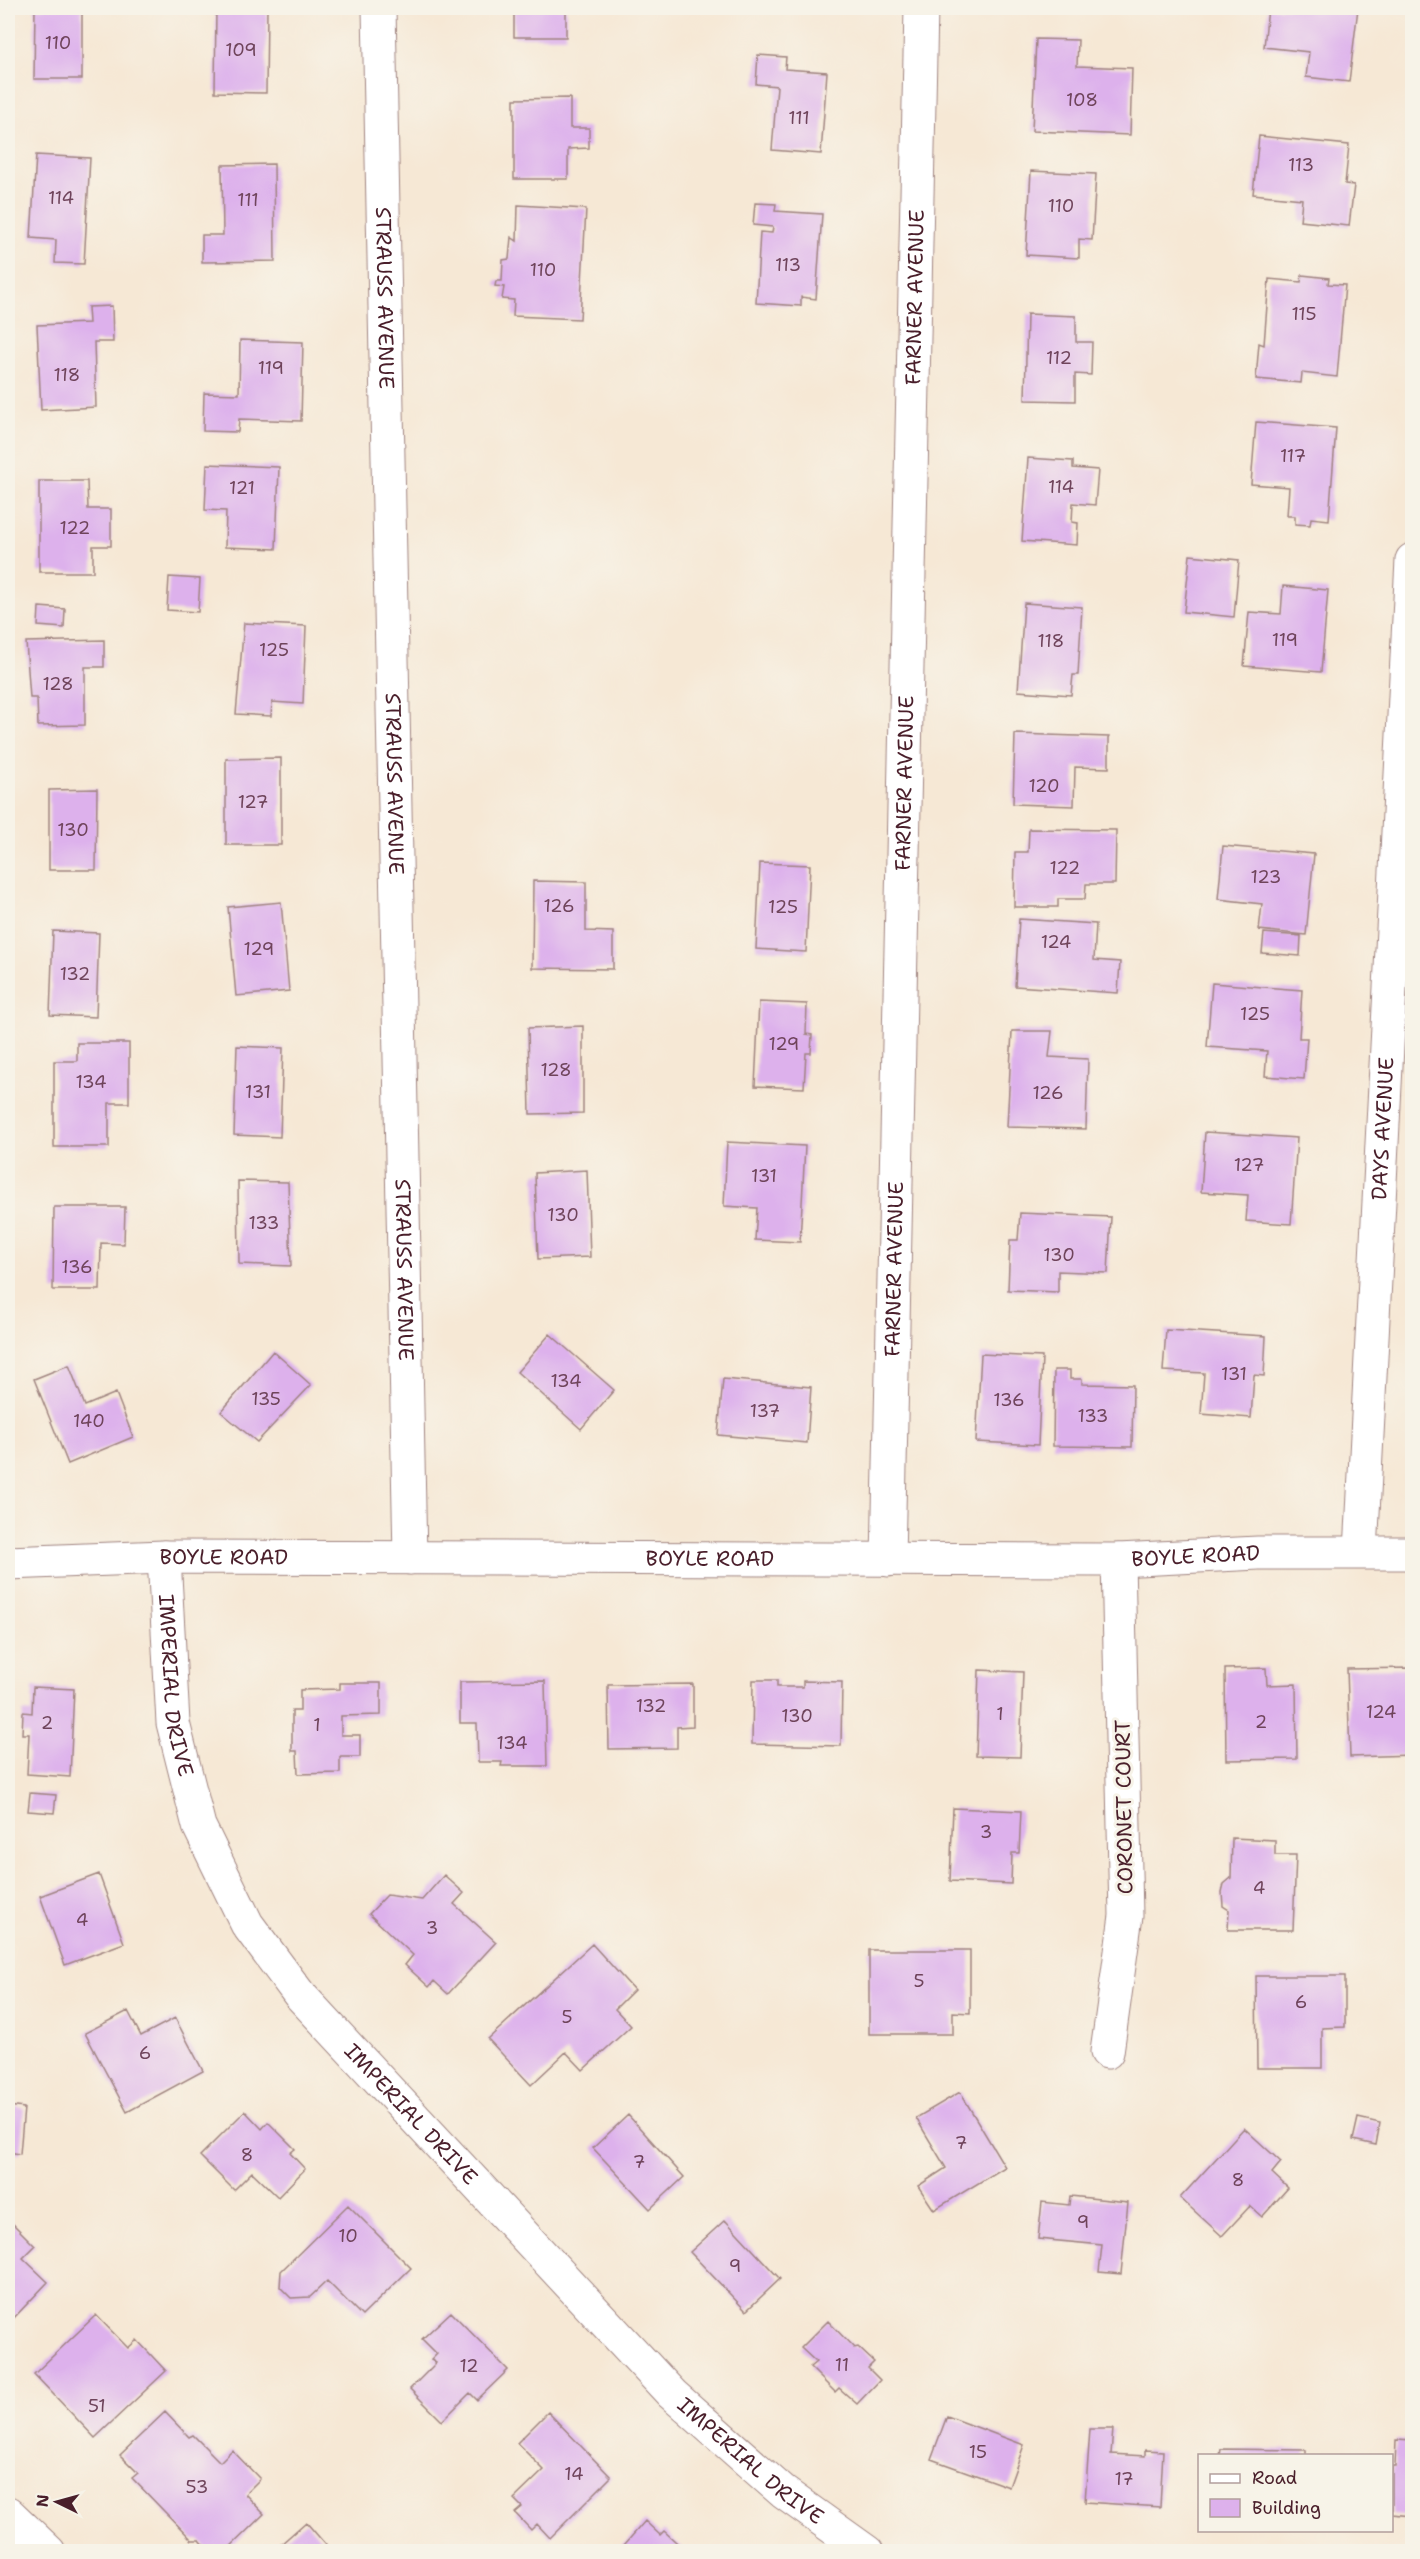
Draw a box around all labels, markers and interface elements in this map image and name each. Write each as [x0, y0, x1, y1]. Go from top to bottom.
house number: 110 [45, 31, 71, 55]
house number: 109 [225, 38, 257, 62]
house number: 108 [1066, 88, 1098, 112]
house number: 111 [788, 106, 810, 130]
house number: 113 [1288, 153, 1314, 177]
house number: 114 [48, 186, 74, 210]
house number: 111 [237, 188, 259, 212]
house number: 110 [1048, 194, 1074, 218]
street label: STRAUSS AVENUE [369, 207, 401, 389]
street label: FARNER AVENUE [899, 209, 931, 385]
house number: 113 [775, 253, 801, 277]
house number: 110 [530, 258, 556, 282]
house number: 115 [1291, 302, 1317, 326]
house number: 112 [1046, 346, 1072, 370]
house number: 119 [258, 356, 284, 380]
house number: 118 [54, 363, 80, 387]
house number: 117 [1280, 444, 1306, 468]
house number: 114 [1048, 475, 1074, 499]
house number: 121 [229, 476, 255, 500]
house number: 122 [60, 516, 90, 540]
house number: 119 [1272, 628, 1298, 652]
house number: 118 [1038, 629, 1064, 653]
house number: 125 [259, 638, 289, 662]
house number: 128 [42, 672, 74, 696]
street label: STRAUSS AVENUE [379, 693, 410, 875]
street label: FARNER AVENUE [889, 695, 920, 871]
house number: 120 [1028, 774, 1060, 798]
house number: 127 [238, 790, 268, 814]
house number: 130 [57, 818, 89, 842]
house number: 122 [1050, 856, 1080, 880]
house number: 123 [1251, 865, 1281, 889]
house number: 126 [543, 894, 575, 918]
house number: 125 [768, 895, 798, 919]
house number: 124 [1041, 930, 1071, 954]
house number: 129 [244, 937, 274, 961]
house number: 132 [60, 962, 90, 986]
house number: 125 [1240, 1002, 1270, 1026]
house number: 129 [769, 1032, 799, 1056]
street label: DAYS AVENUE [1365, 1056, 1400, 1201]
house number: 128 [540, 1058, 572, 1082]
house number: 134 [75, 1070, 107, 1094]
house number: 131 [245, 1080, 271, 1104]
house number: 126 [1032, 1081, 1064, 1105]
house number: 127 [1234, 1153, 1264, 1177]
house number: 131 [751, 1164, 777, 1188]
street label: STRAUSS AVENUE [388, 1179, 420, 1361]
street label: FARNER AVENUE [878, 1181, 910, 1357]
house number: 130 [547, 1203, 579, 1227]
house number: 133 [249, 1211, 279, 1235]
house number: 130 [1043, 1243, 1075, 1267]
house number: 136 [61, 1255, 93, 1279]
house number: 131 [1221, 1362, 1247, 1386]
house number: 134 [550, 1369, 582, 1393]
house number: 135 [251, 1387, 281, 1411]
house number: 136 [993, 1388, 1025, 1412]
house number: 137 [750, 1399, 780, 1423]
house number: 133 [1078, 1404, 1108, 1428]
house number: 140 [73, 1409, 105, 1433]
street label: BOYLE ROAD [1131, 1539, 1261, 1573]
street label: BOYLE ROAD [159, 1543, 288, 1571]
street label: BOYLE ROAD [645, 1545, 774, 1573]
street label: IMPERIAL DRIVE [152, 1593, 200, 1779]
house number: 132 [636, 1694, 666, 1718]
house number: 124 [1366, 1700, 1396, 1724]
house number: 1 [996, 1702, 1004, 1726]
house number: 130 [781, 1704, 813, 1728]
house number: 2 [1255, 1710, 1267, 1734]
house number: 2 [41, 1711, 53, 1735]
house number: 1 [313, 1713, 321, 1737]
street label: CORONET COURT [1108, 1719, 1140, 1895]
house number: 134 [496, 1731, 528, 1755]
house number: 3 [980, 1820, 992, 1844]
house number: 4 [1253, 1876, 1265, 1900]
house number: 4 [76, 1908, 88, 1932]
house number: 3 [426, 1916, 438, 1940]
house number: 5 [913, 1969, 925, 1993]
house number: 6 [1295, 1990, 1307, 2014]
house number: 5 [561, 2005, 573, 2029]
street label: IMPERIAL DRIVE [338, 2037, 484, 2191]
house number: 6 [139, 2041, 151, 2065]
house number: 7 [955, 2131, 967, 2155]
house number: 8 [241, 2143, 253, 2167]
house number: 7 [633, 2150, 645, 2174]
house number: 8 [1232, 2168, 1244, 2192]
house number: 9 [1077, 2210, 1089, 2234]
house number: 10 [338, 2224, 358, 2248]
house number: 9 [729, 2254, 741, 2278]
house number: 11 [835, 2353, 849, 2377]
house number: 12 [459, 2354, 479, 2378]
street label: IMPERIAL DRIVE [671, 2391, 829, 2531]
house number: 51 [88, 2394, 106, 2418]
house number: 15 [969, 2440, 987, 2464]
legend [1198, 2454, 1393, 2532]
house number: 14 [564, 2462, 584, 2486]
text: Road [1252, 2466, 1297, 2490]
house number: 17 [1114, 2467, 1134, 2491]
north arrow [27, 2472, 87, 2532]
house number: 53 [186, 2475, 208, 2499]
text: N [32, 2494, 54, 2508]
text: Building [1252, 2496, 1321, 2520]

